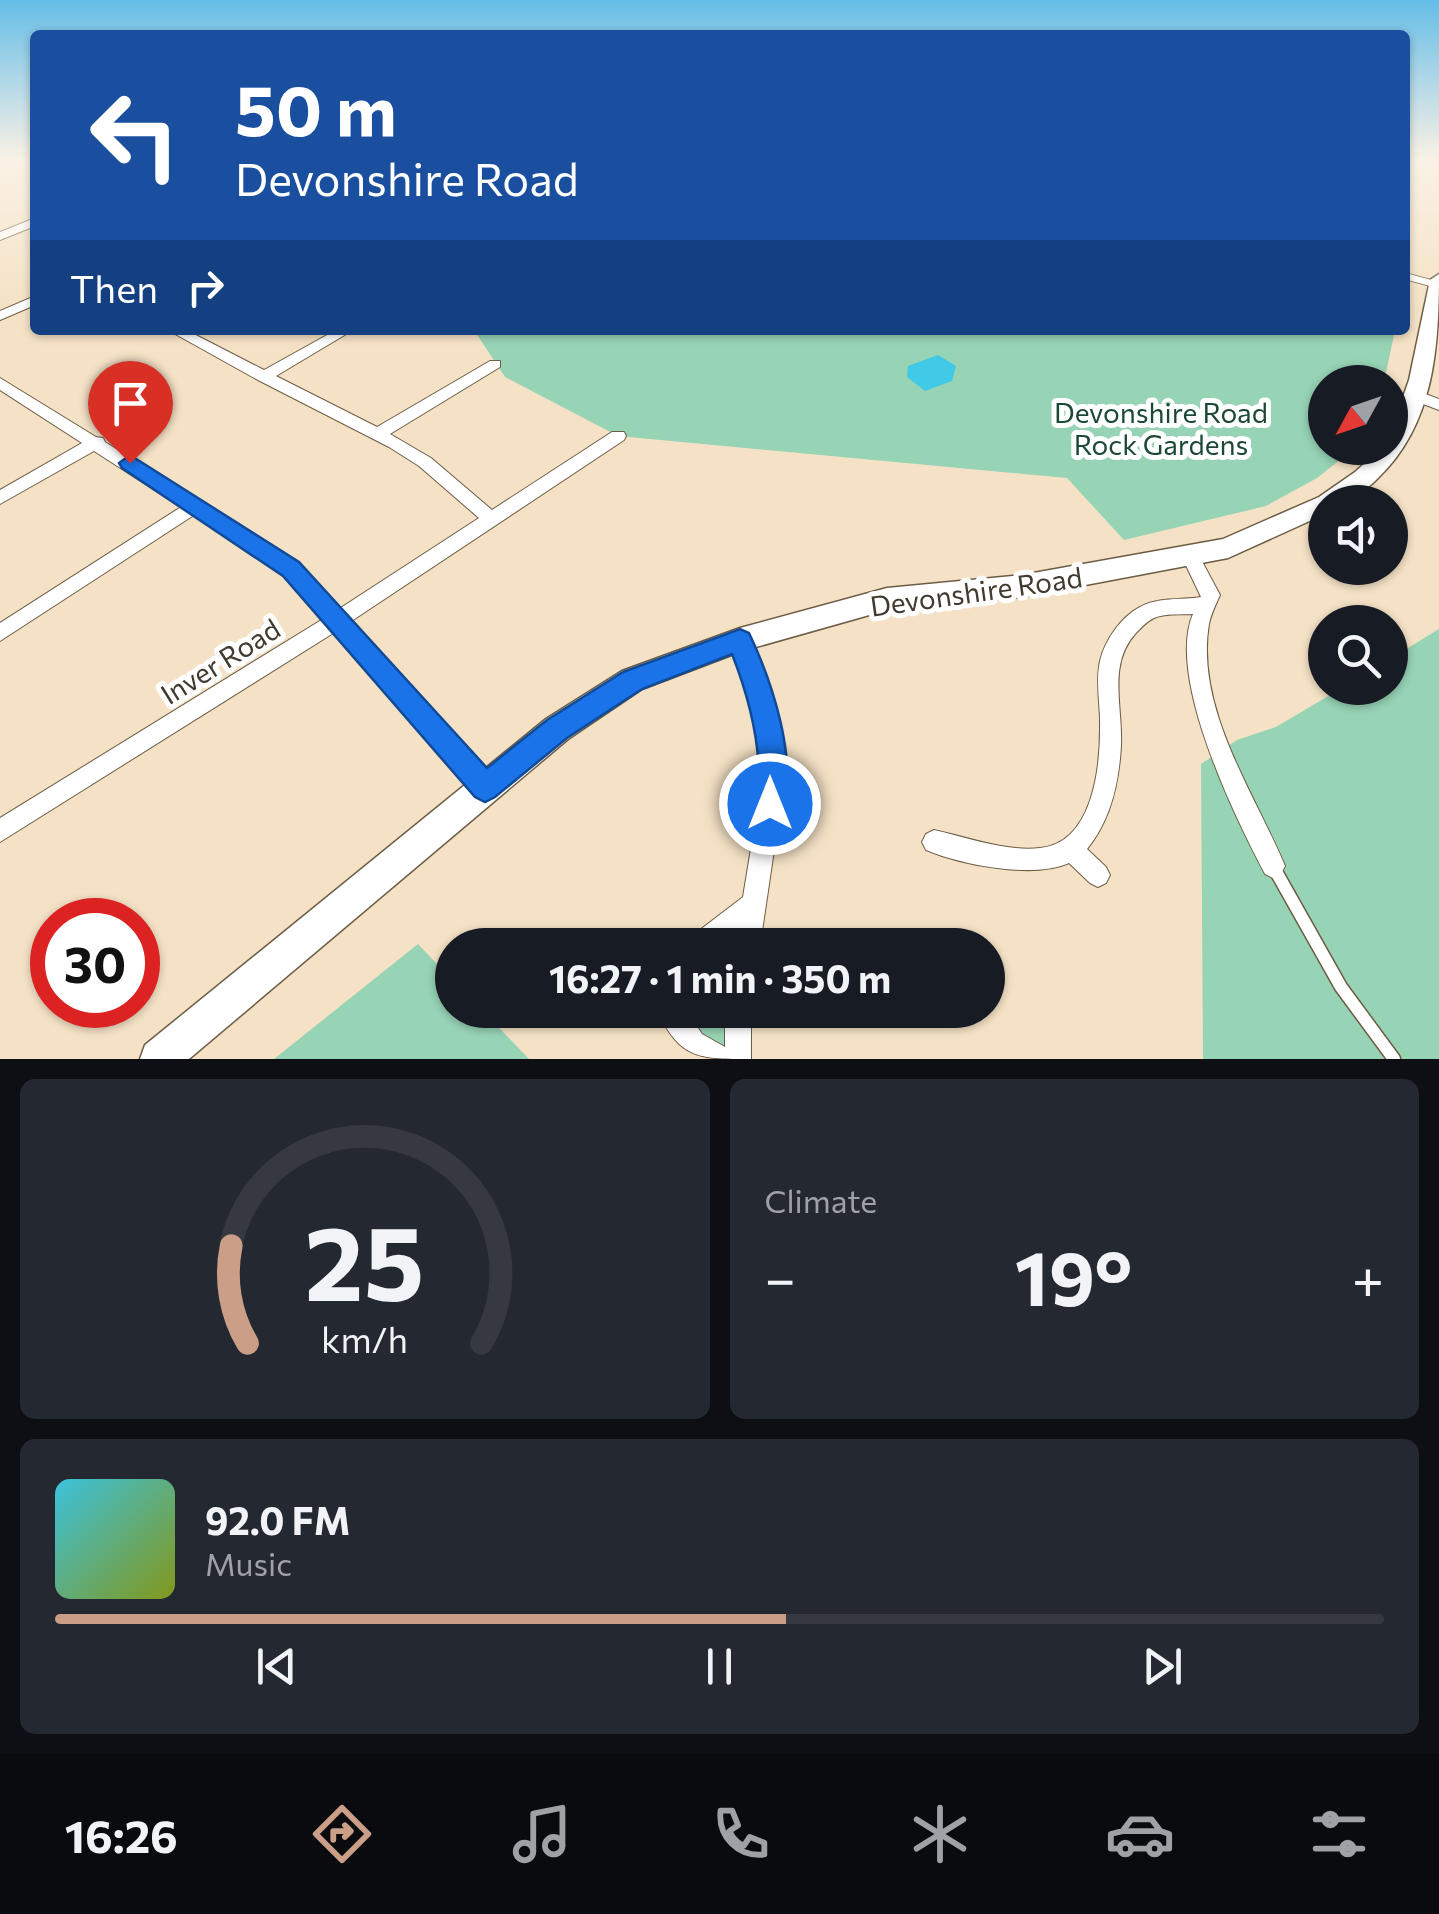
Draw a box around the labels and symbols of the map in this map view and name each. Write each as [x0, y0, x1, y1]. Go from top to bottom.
pin [88, 361, 173, 464]
north arrow [1308, 365, 1408, 465]
park label: Devonshire Road Rock Gardens [1054, 395, 1268, 461]
street label: Devonshire Road [868, 559, 1084, 623]
street label: Inver Road [154, 611, 286, 711]
position arrow [718, 752, 822, 856]
speed limit sign: 30 [30, 898, 160, 1028]

